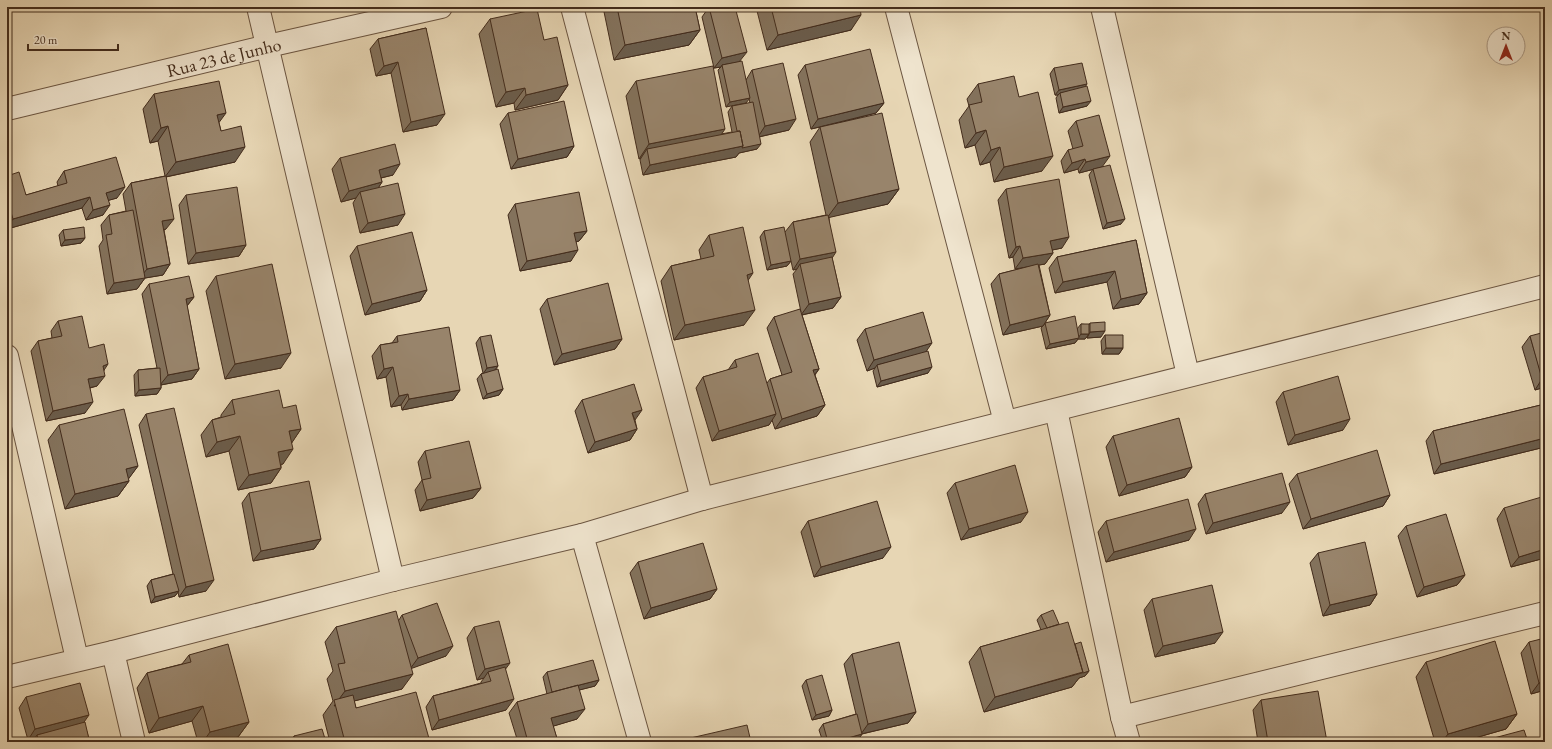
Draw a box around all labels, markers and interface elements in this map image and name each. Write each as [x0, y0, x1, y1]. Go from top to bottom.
scale bar [28, 26, 118, 52]
north arrow [1486, 26, 1526, 66]
text: N [1502, 29, 1511, 43]
text: 20 m [34, 32, 58, 48]
street label: Rua 23 de Junho [164, 32, 283, 82]

